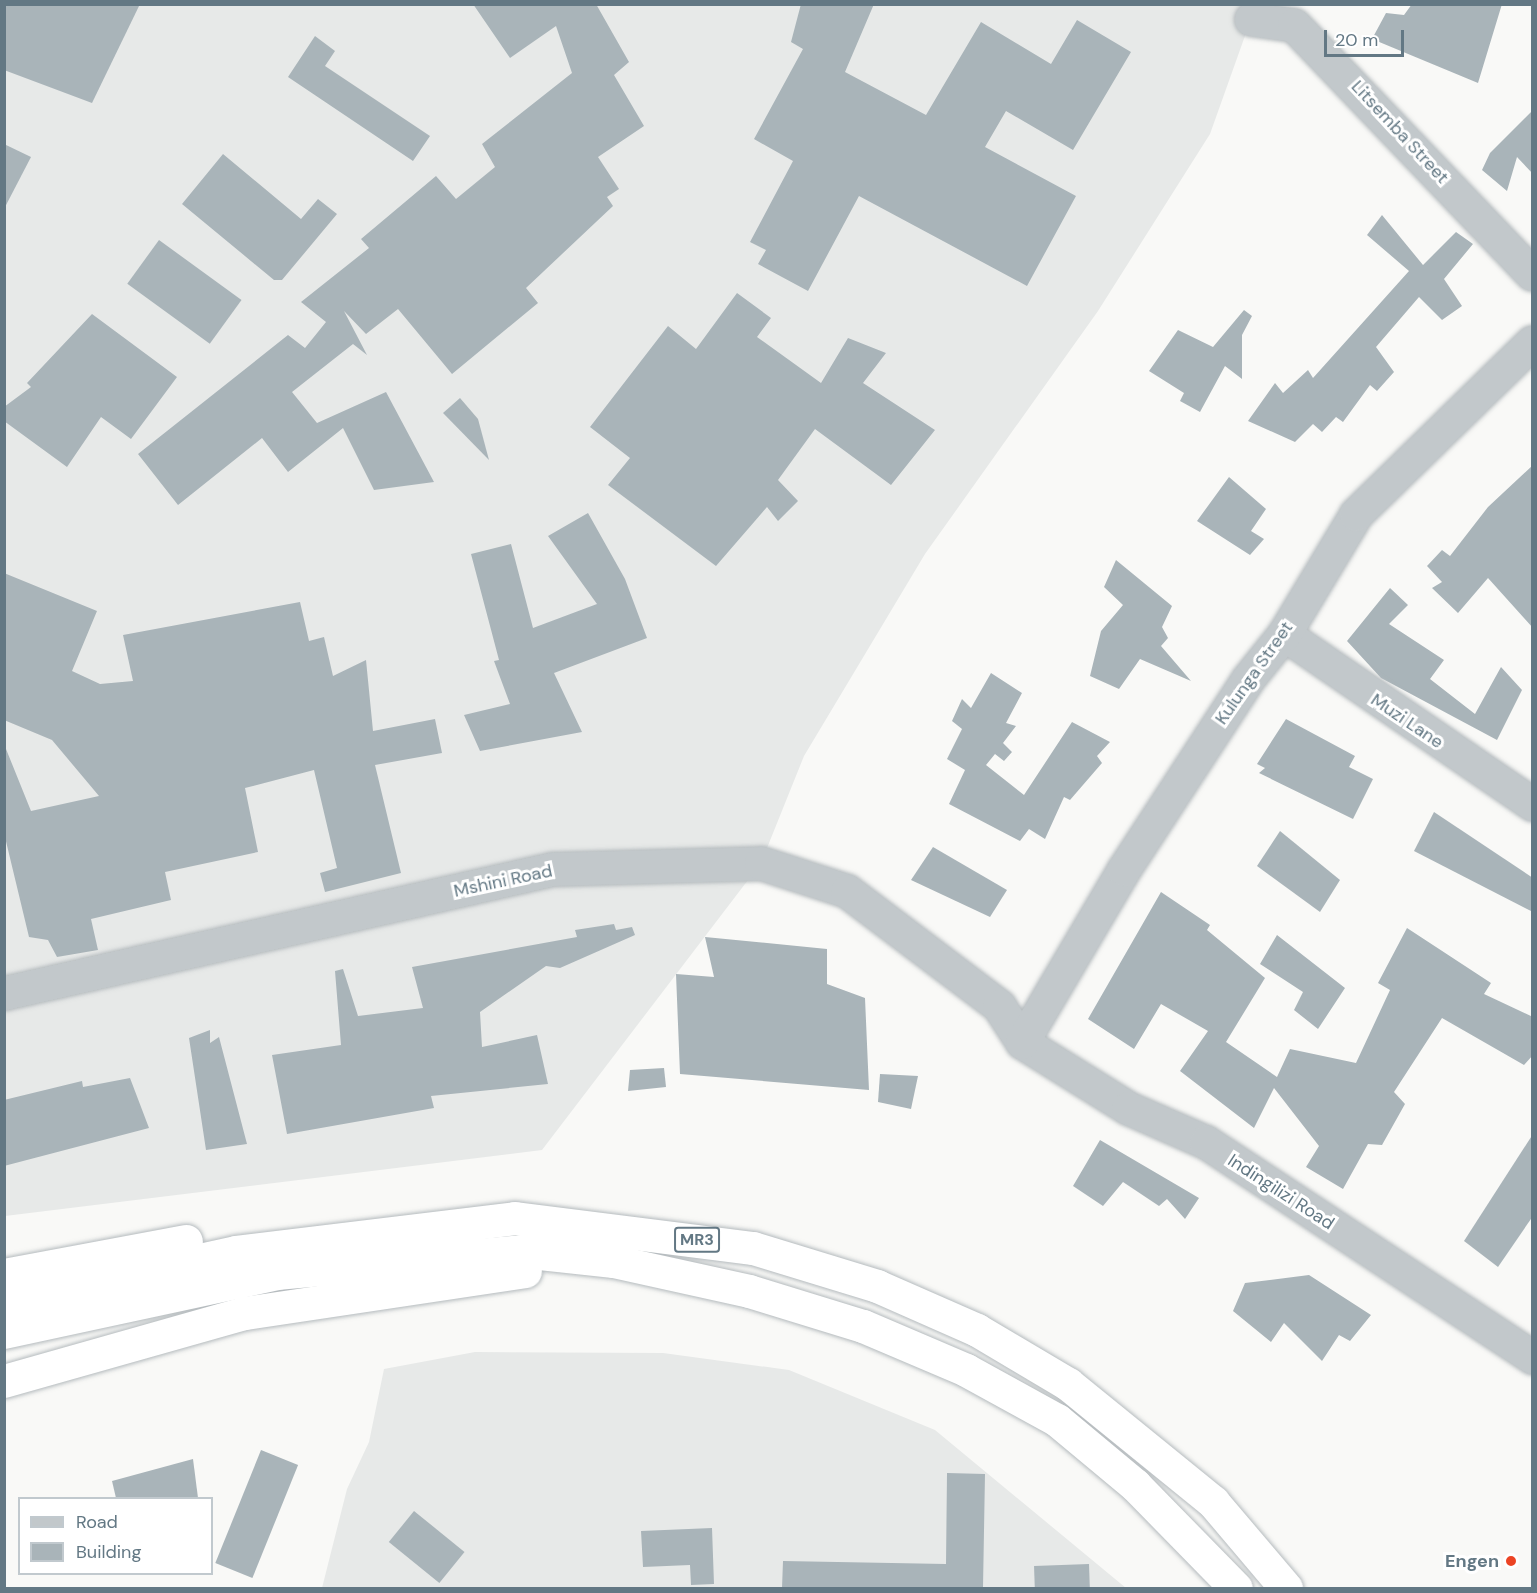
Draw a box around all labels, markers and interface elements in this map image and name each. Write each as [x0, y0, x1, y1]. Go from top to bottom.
scale bar [1327, 18, 1406, 56]
text: 20 m [1335, 28, 1378, 52]
street label: Litsemba Street [1347, 76, 1453, 188]
street label: Kulunga Street [1211, 617, 1297, 729]
street label: Muzi Lane [1367, 689, 1447, 753]
street label: Mshini Road [452, 860, 554, 902]
street label: Indingilizi Road [1224, 1150, 1338, 1234]
road number: MR3 [673, 1227, 721, 1253]
legend [18, 1497, 213, 1575]
text: Road [76, 1510, 118, 1534]
text: Building [76, 1540, 141, 1564]
place label: Engen [1445, 1550, 1499, 1572]
marker: Engen [1504, 1554, 1518, 1568]

